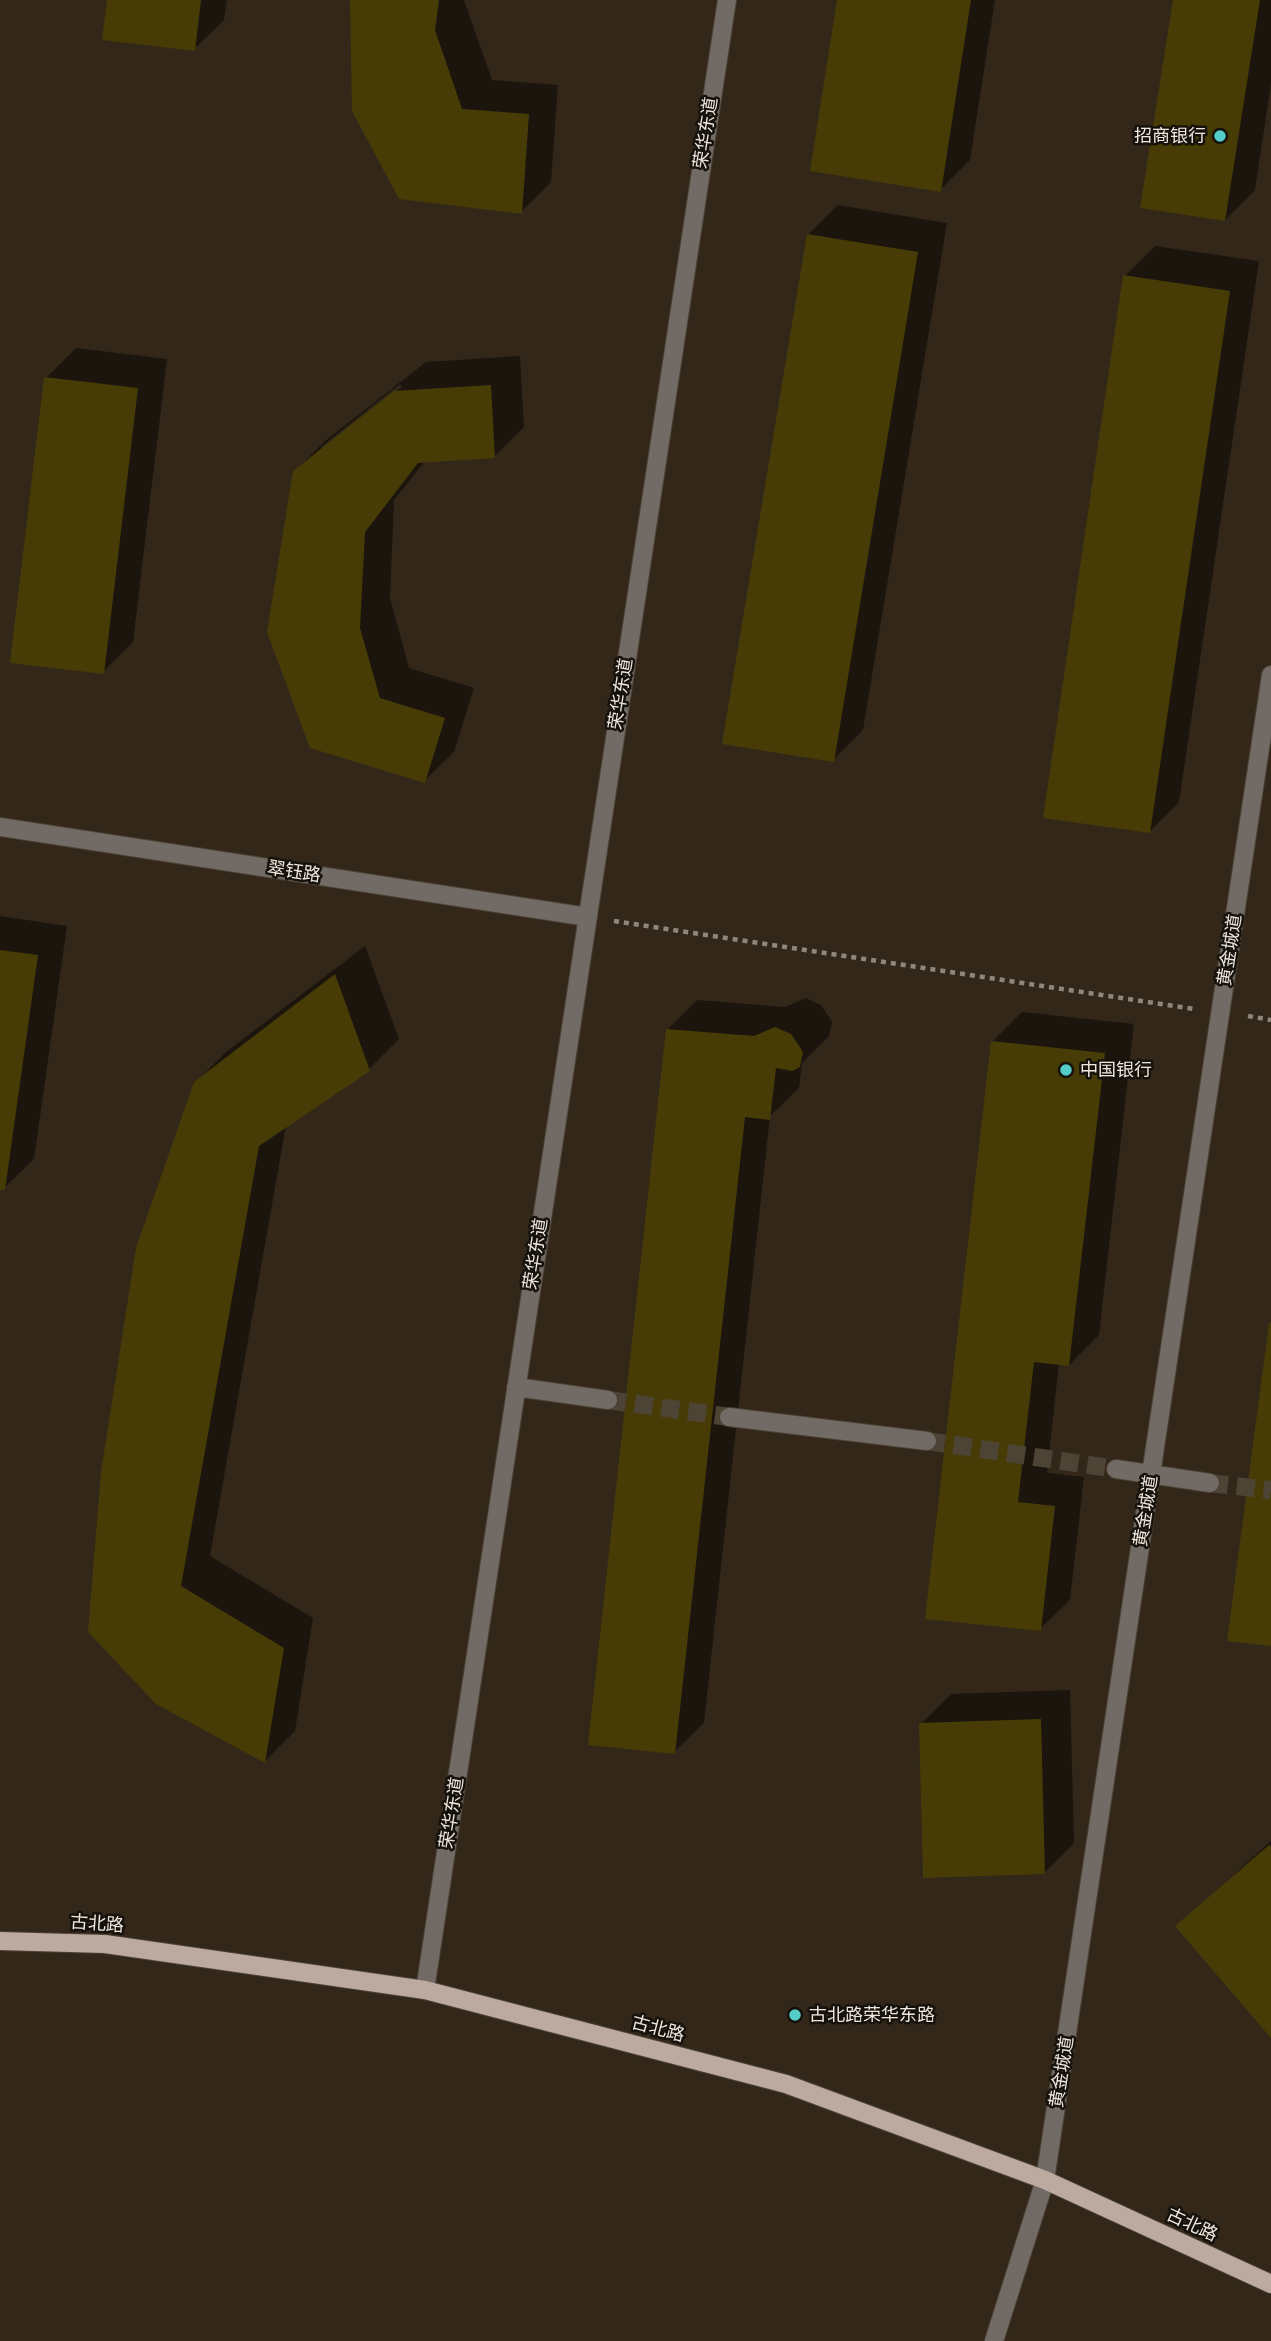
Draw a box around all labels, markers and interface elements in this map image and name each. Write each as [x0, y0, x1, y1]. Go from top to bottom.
street label: 荣华东道 [690, 96, 722, 170]
place label: 招商银行 [1134, 125, 1206, 147]
marker: 招商银行 [1212, 128, 1228, 144]
street label: 荣华东道 [605, 657, 637, 731]
street label: 翠钰路 [266, 857, 322, 887]
street label: 黄金城道 [1214, 913, 1246, 987]
place label: 中国银行 [1080, 1059, 1152, 1081]
marker: 中国银行 [1058, 1062, 1074, 1078]
street label: 荣华东道 [520, 1217, 552, 1291]
street label: 黄金城道 [1130, 1474, 1162, 1548]
street label: 荣华东道 [436, 1776, 468, 1850]
street label: 古北路 [69, 1911, 125, 1937]
place label: 古北路荣华东路 [809, 2004, 935, 2026]
marker: 古北路荣华东路 [787, 2007, 803, 2023]
street label: 古北路 [629, 2012, 687, 2046]
street label: 黄金城道 [1046, 2035, 1078, 2109]
street label: 古北路 [1163, 2204, 1221, 2246]

